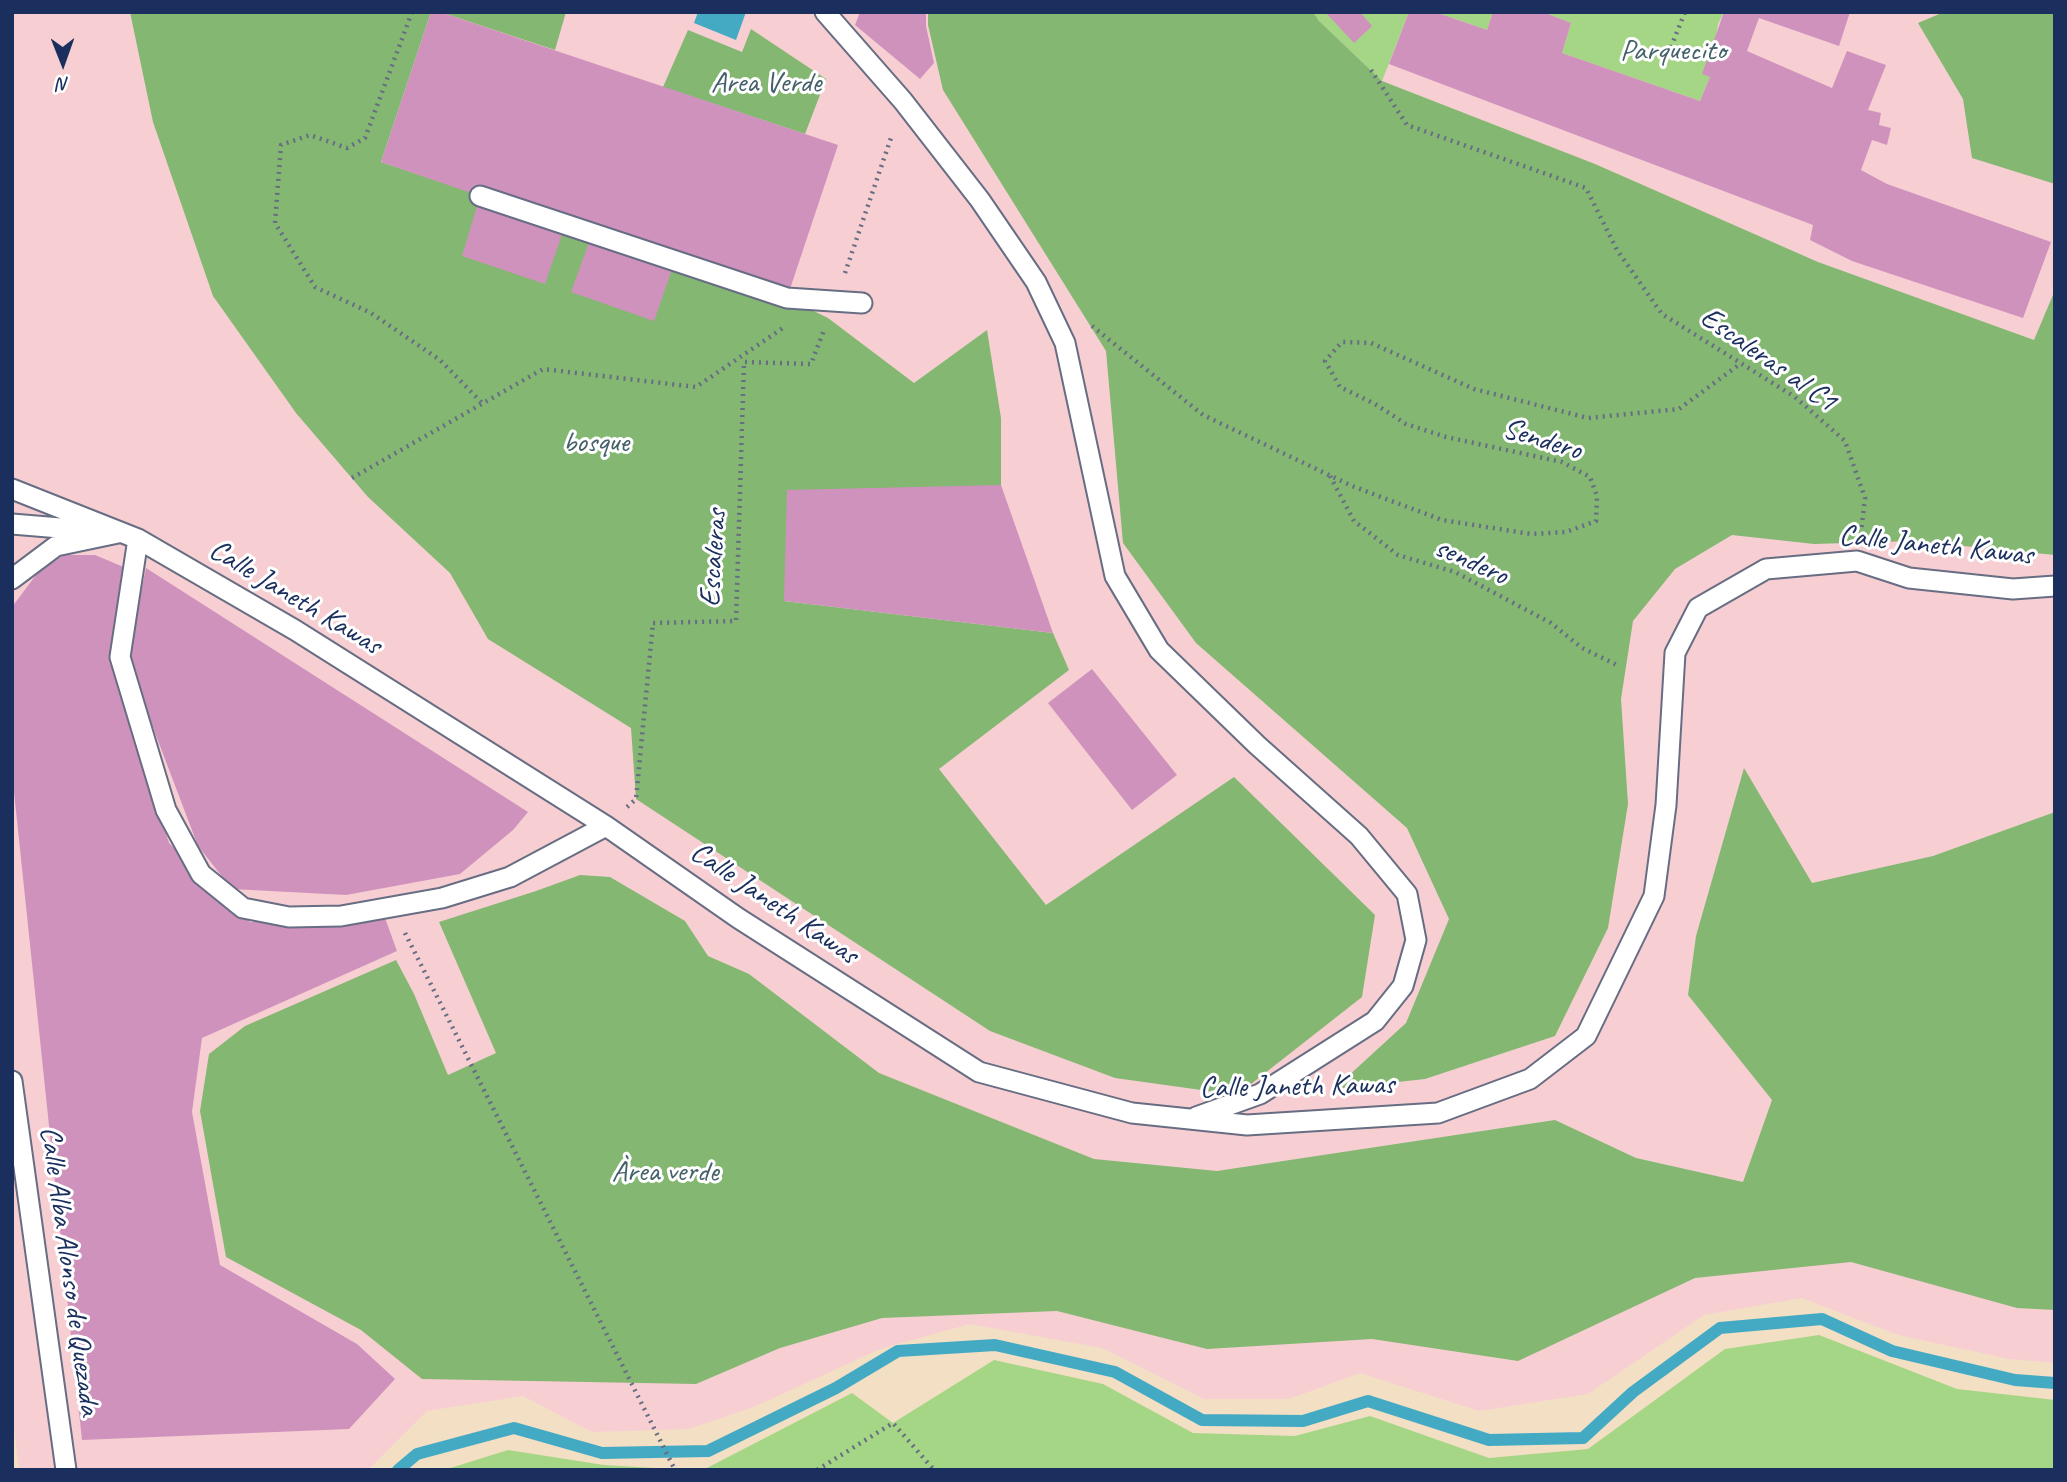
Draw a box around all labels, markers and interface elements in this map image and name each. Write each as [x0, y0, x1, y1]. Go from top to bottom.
north arrow [28, 28, 98, 98]
park label: Parquecito [1620, 33, 1726, 69]
park label: Area Verde [711, 65, 821, 101]
text: N [57, 72, 69, 96]
street label: Escaleras al C1 [1693, 300, 1843, 420]
street label: Sendero [1498, 411, 1586, 469]
park label: bosque [563, 425, 629, 461]
street label: Escaleras [693, 508, 735, 608]
street label: Calle Janeth Kawas [1837, 518, 2035, 574]
street label: sendero [1429, 530, 1513, 594]
street label: Calle Janeth Kawas [202, 532, 388, 664]
street label: Calle Janeth Kawas [683, 835, 865, 973]
street label: Calle Janeth Kawas [1199, 1067, 1395, 1107]
street label: Calle Alba Alonso de Quezada [31, 1124, 107, 1418]
park label: Àrea verde [612, 1154, 718, 1190]

